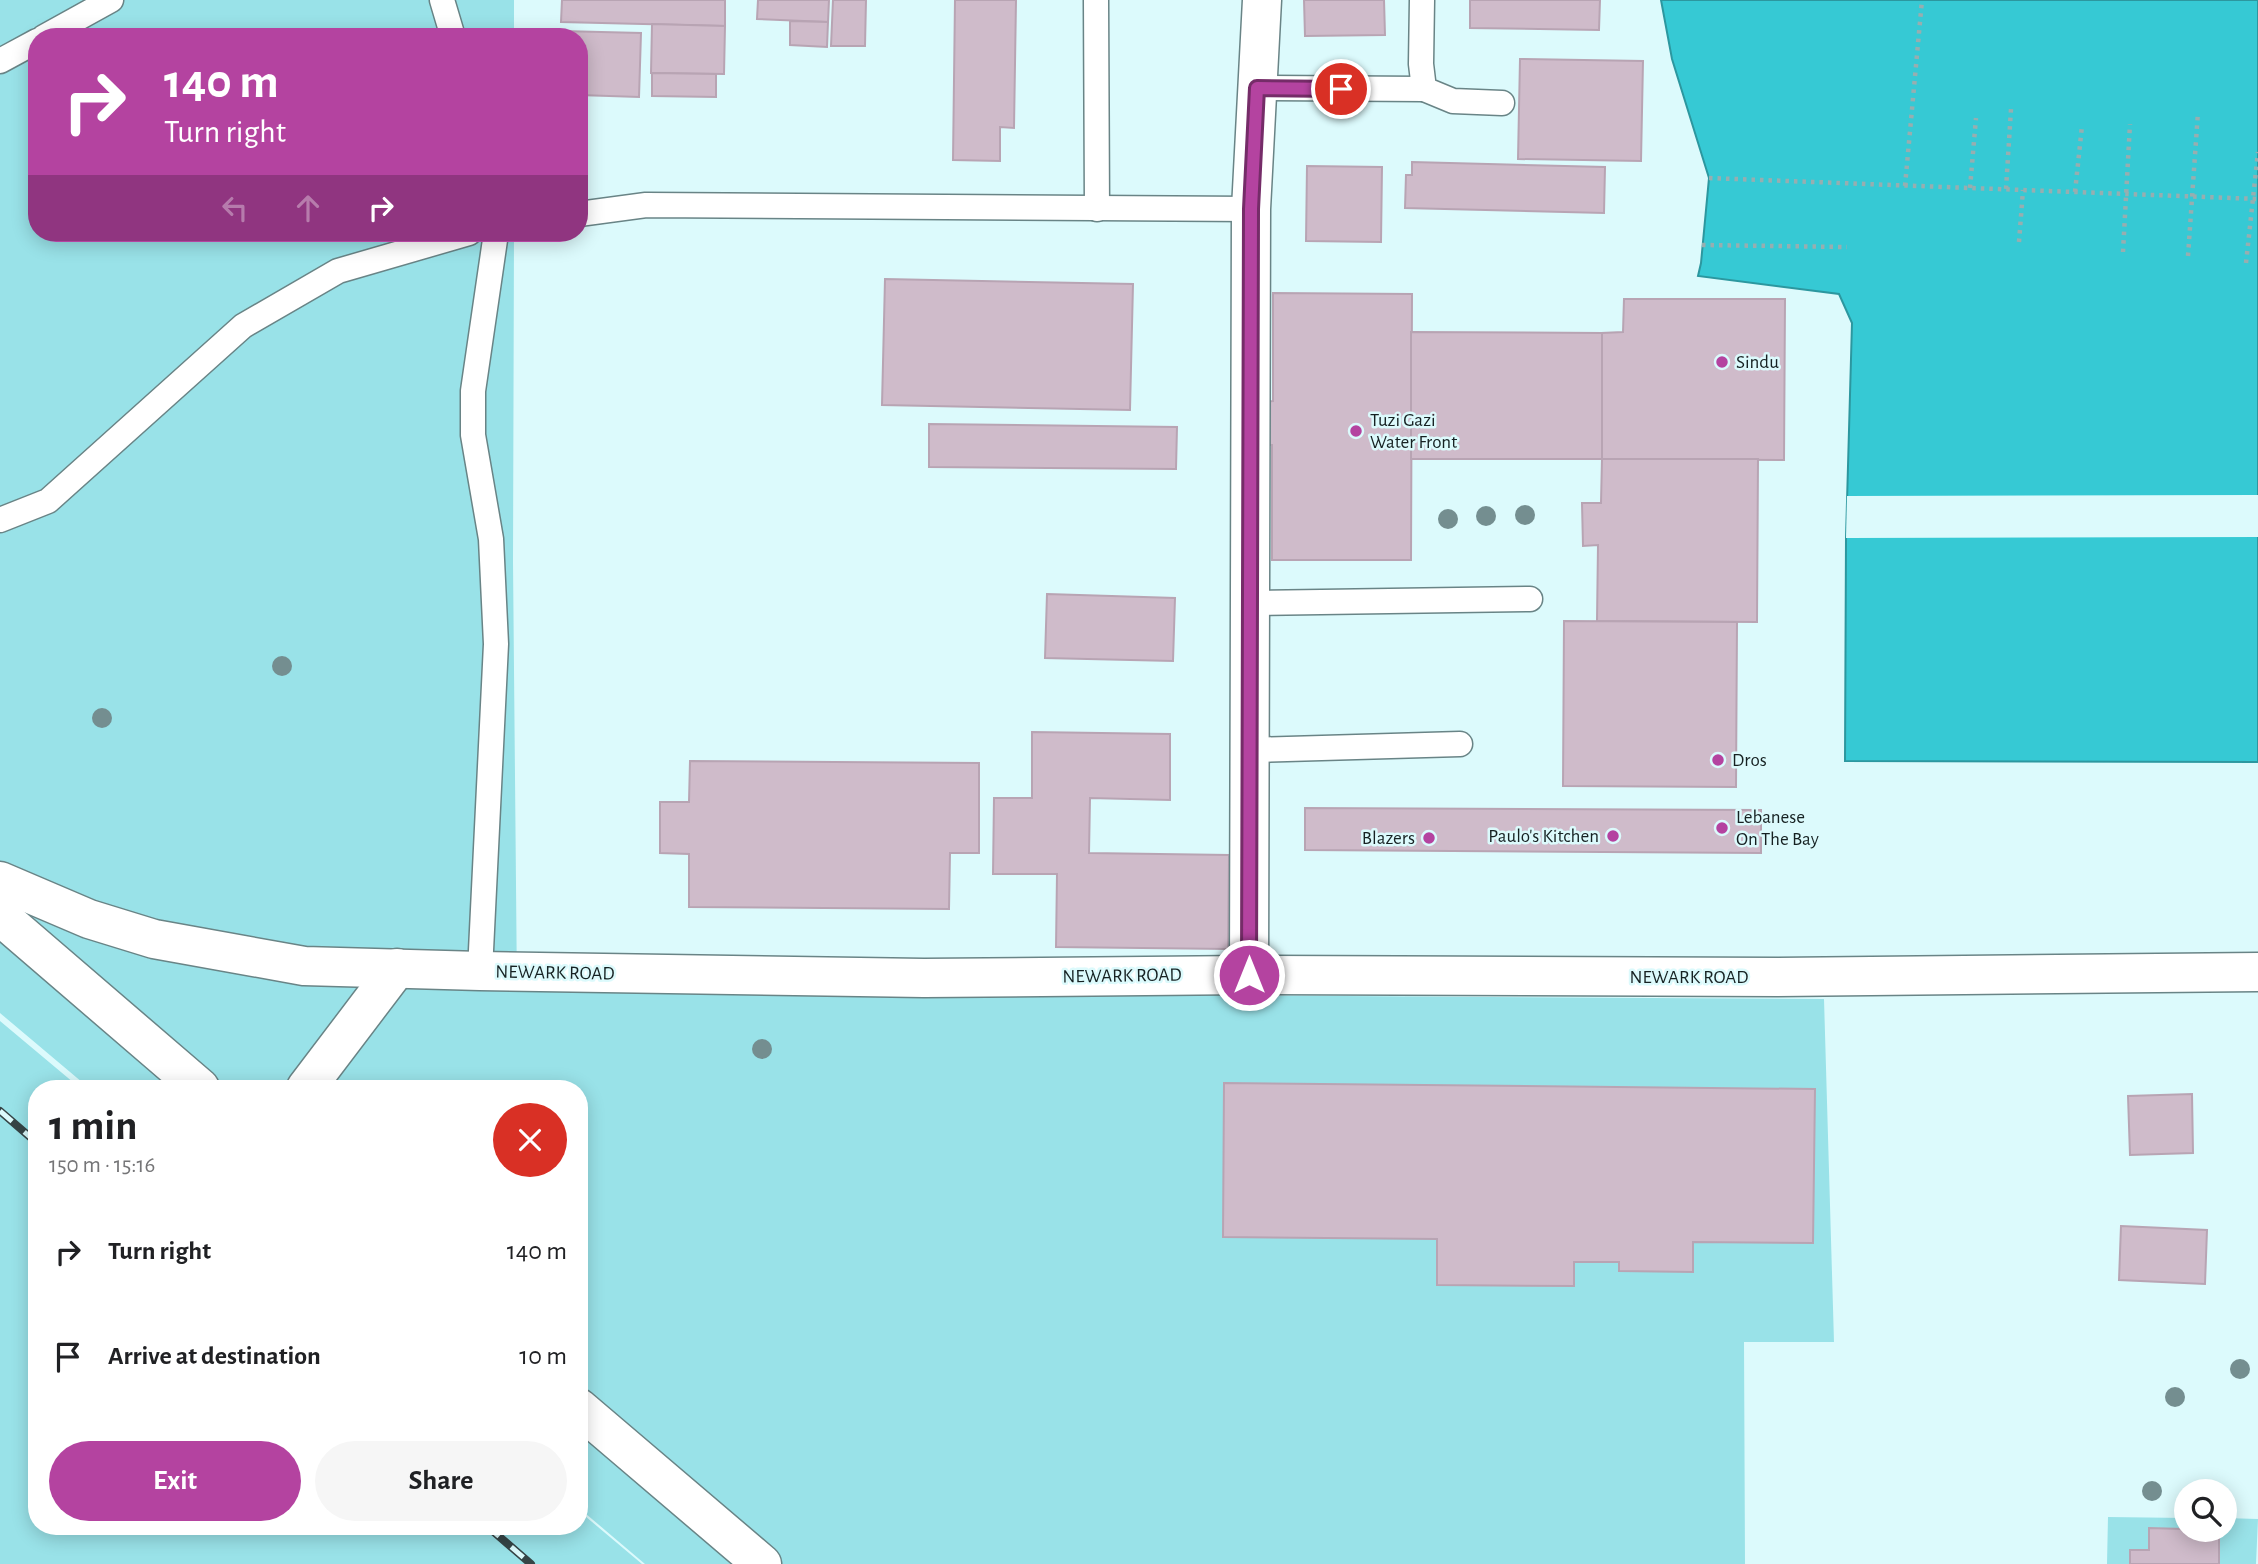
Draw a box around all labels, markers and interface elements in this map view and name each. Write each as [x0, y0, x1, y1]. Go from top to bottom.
icon: right [49, 56, 140, 147]
text: 140 m [164, 58, 279, 107]
pin [1311, 59, 1371, 119]
icon: arrive [1322, 70, 1360, 108]
text: Turn right [164, 116, 286, 148]
icon: left [216, 189, 254, 227]
icon: ahead [289, 189, 327, 227]
icon: right [362, 189, 400, 227]
place label: Sindu [1736, 353, 1779, 372]
marker: Sindu [1714, 354, 1730, 370]
place label: Tuzi Gazi Water Front [1370, 411, 1457, 452]
marker: Tuzi Gazi Water Front [1348, 423, 1364, 439]
place label: Dros [1732, 751, 1767, 770]
marker: Dros [1710, 752, 1726, 768]
place label: Lebanese On The Bay [1736, 808, 1819, 849]
marker: Lebanese On The Bay [1714, 820, 1730, 836]
place label: Paulo's Kitchen [1488, 827, 1599, 846]
marker: Paulo's Kitchen [1605, 828, 1621, 844]
place label: Blazers [1362, 829, 1415, 848]
marker: Blazers [1421, 830, 1437, 846]
position arrow [1212, 938, 1286, 1012]
street label: NEWARK ROAD [495, 962, 615, 984]
street label: NEWARK ROAD [1062, 965, 1182, 987]
street label: NEWARK ROAD [1629, 968, 1749, 987]
button: close [493, 1103, 567, 1177]
text: 1 min [49, 1105, 138, 1147]
text: 150 m · 15:16 [49, 1154, 155, 1177]
icon: right [49, 1233, 87, 1271]
text: Turn right [108, 1238, 211, 1264]
text: 140 m [507, 1238, 567, 1264]
icon: arrive [49, 1338, 87, 1376]
text: Arrive at destination [108, 1343, 321, 1369]
text: 10 m [519, 1343, 567, 1369]
button: Exit [49, 1441, 301, 1521]
button: Share [315, 1441, 567, 1521]
map controls [2174, 1479, 2237, 1542]
button: search [2174, 1479, 2237, 1542]

